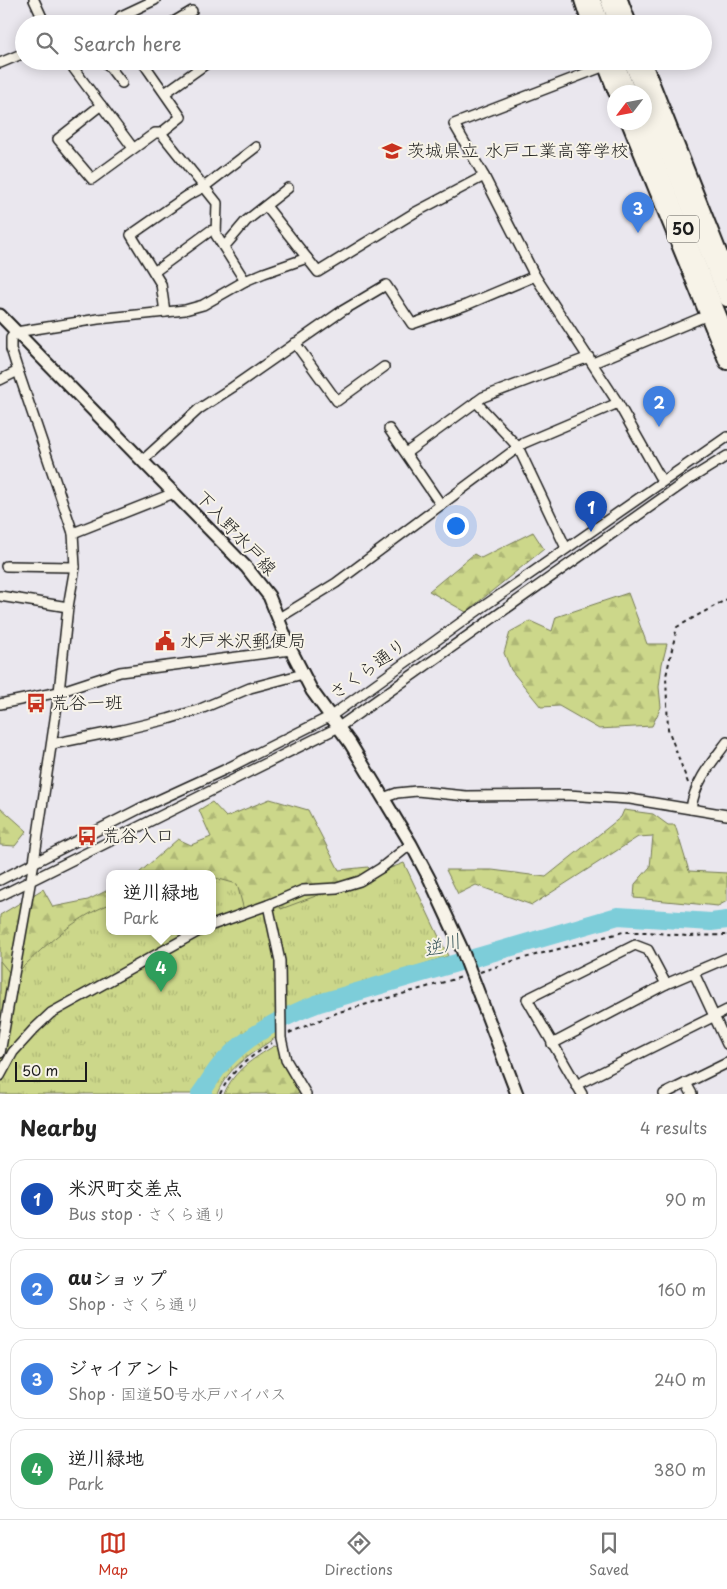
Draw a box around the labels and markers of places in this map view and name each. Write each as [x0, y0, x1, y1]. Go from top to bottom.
place label: 茨城県立 水戸工業高等学校 [407, 136, 629, 163]
school or university icon: 茨城県立 水戸工業高等学校 [381, 140, 403, 162]
pin: 3 [622, 192, 654, 233]
pin: 2 [643, 386, 675, 427]
pin: 1 [575, 491, 607, 532]
place label: 水戸米沢郵便局 [180, 626, 306, 653]
public building icon: 水戸米沢郵便局 [154, 630, 176, 652]
place label: 荒谷一班 [51, 688, 123, 715]
bus stop icon: 荒谷一班 [25, 692, 47, 714]
place label: 荒谷入口 [102, 821, 174, 848]
bus stop icon: 荒谷入口 [76, 825, 98, 847]
pin: 4 [145, 951, 177, 992]

